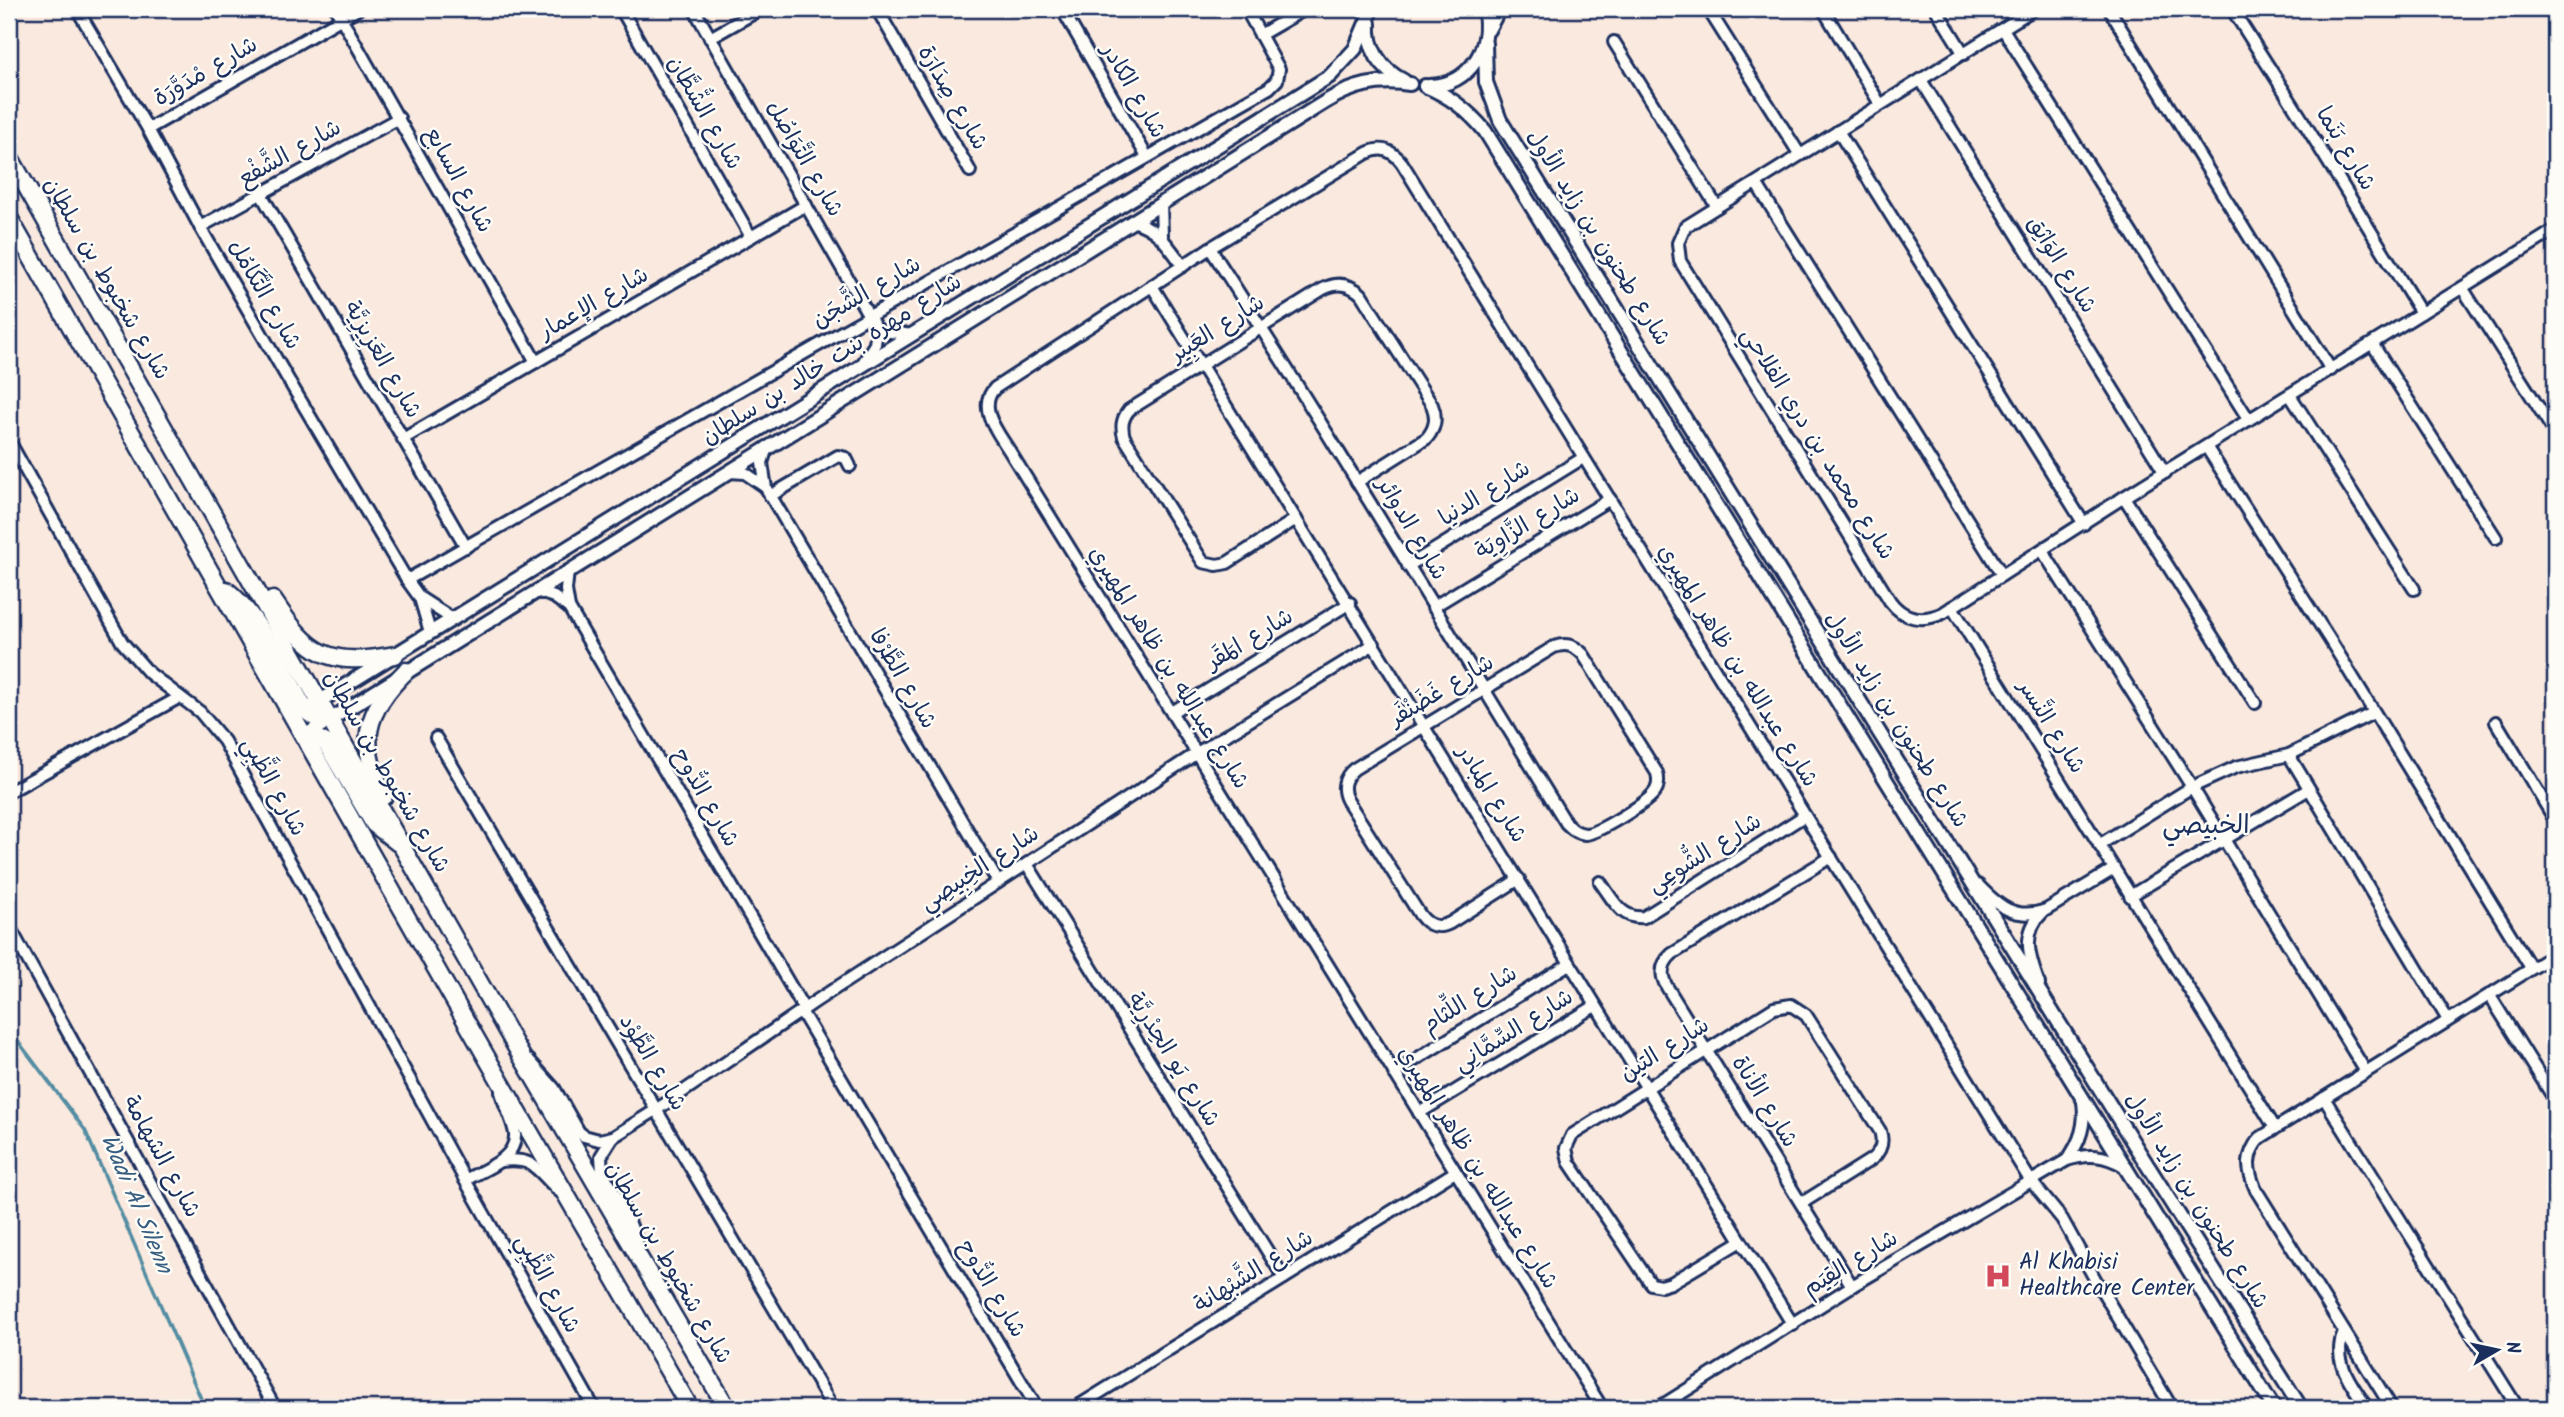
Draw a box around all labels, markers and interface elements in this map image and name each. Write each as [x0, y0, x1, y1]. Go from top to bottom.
street label: شارع مْدَوَّرَة [147, 28, 265, 116]
street label: شارع الكادر [1090, 35, 1175, 146]
street label: شارع صِدَارَة [907, 39, 997, 157]
street label: شارع الشُّطَّان [657, 48, 753, 177]
street label: شارع التَّوَاصُل [756, 94, 852, 224]
street label: شارع بَنَما [2306, 100, 2384, 198]
street label: شارع الشَّفْع [231, 110, 348, 197]
street label: شارع السابع [414, 120, 502, 240]
street label: شارع طحنون بن زايد الأول [1517, 123, 1679, 353]
street label: شارع شخبوط بن سلطان [33, 171, 179, 387]
street label: شارع الوَاثِق [2017, 209, 2105, 321]
street label: شارع التَّكَامُل [218, 233, 310, 357]
street label: شارع الشَّجَن [805, 246, 928, 339]
street label: شارع الإعمار [531, 258, 656, 351]
street label: شارع مهره بنت خالد بن سلطان [695, 265, 969, 455]
street label: شارع العَبِير [1162, 286, 1272, 373]
street label: شارع العَزِيزِيَّة [334, 294, 430, 426]
street label: شارع محمد بن دري الفلاحي [1730, 321, 1903, 568]
street label: شارع الدنيا [1432, 452, 1538, 536]
street label: شارع الدوائر [1365, 469, 1456, 588]
street label: شارع الزَّاوِيَة [1468, 478, 1588, 570]
street label: شارع عبدالله بن ظاهر المهيري [1647, 537, 1827, 795]
street label: شارع عبدالله بن ظاهر المهيري [1078, 539, 1258, 797]
street label: شارع المَقَر [1197, 600, 1301, 681]
street label: شارع طحنون بن زايد الأول [1815, 605, 1977, 835]
street label: شارع الطَّرْفا [859, 622, 945, 736]
street label: شارع غَضَنْفَر [1381, 645, 1501, 738]
street label: شارع شخبوط بن سلطان [313, 664, 459, 880]
street label: شارع النَّسر [2007, 671, 2094, 781]
street label: شارع الظَّبِي [230, 730, 317, 844]
street label: شارع المبادر [1445, 736, 1536, 850]
street label: شارع الدُّوح [662, 742, 748, 854]
street label: شارع الشُّوعِي [1640, 803, 1770, 904]
district label: الخبيصي [2162, 805, 2250, 847]
street label: شارع الخِبِيصِي [913, 817, 1048, 922]
street label: شارع اللِّثام [1414, 954, 1525, 1044]
street label: شارع السِّمَّانِي [1447, 980, 1581, 1083]
street label: شارع يَو الحِدْرِيَّة [1117, 986, 1229, 1134]
street label: شارع الطَّوْد [609, 1007, 695, 1119]
street label: شارع التين [1613, 1008, 1717, 1092]
street label: شارع عبدالله بن ظاهر المهيري [1387, 1039, 1567, 1297]
street label: شارع الأناة [1721, 1049, 1807, 1155]
street label: شارع طحنون بن زايد الأول [2115, 1086, 2277, 1316]
street label: شارع الشهامة [113, 1089, 209, 1225]
water label: Wadi Al Silenn [89, 1128, 184, 1282]
street label: شارع شخبوط بن سلطان [595, 1155, 741, 1371]
street label: شارع الشَّبْهانة [1186, 1220, 1321, 1323]
street label: شارع القِيَم [1796, 1221, 1906, 1307]
street label: شارع الظَّبِي [504, 1227, 591, 1341]
street label: شارع الدُّوح [947, 1233, 1035, 1345]
place label: Al Khabisi Healthcare Center [2019, 1245, 2195, 1307]
hospital icon: Al Khabisi Healthcare Center [1983, 1261, 2013, 1291]
north arrow [2462, 1316, 2532, 1386]
text: N [2496, 1339, 2528, 1356]

